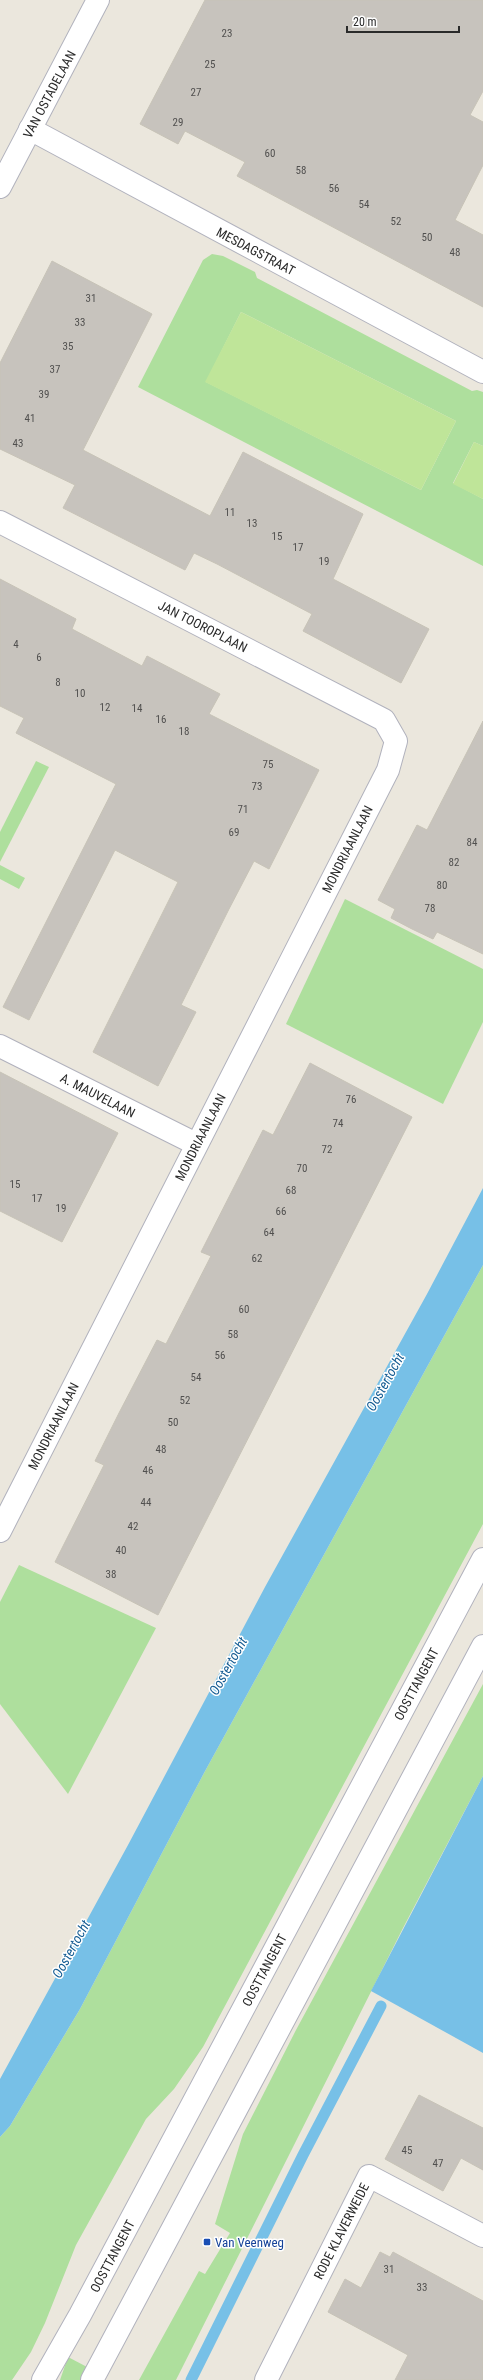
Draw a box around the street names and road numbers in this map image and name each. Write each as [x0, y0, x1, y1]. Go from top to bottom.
street label: VAN OSTADELAAN [20, 48, 79, 141]
street label: MESDAGSTRAAT [214, 224, 298, 279]
street label: JAN TOOROPLAAN [156, 598, 250, 655]
street label: MONDRIAANLAAN [319, 803, 376, 895]
street label: A. MAUVELAAN [58, 1070, 138, 1121]
street label: MONDRIAANLAAN [172, 1091, 229, 1183]
street label: MONDRIAANLAAN [25, 1380, 82, 1472]
street label: OOSTTANGENT [391, 1645, 442, 1723]
street label: OOSTTANGENT [239, 1931, 290, 2009]
street label: RODE KLAVERWEIDE [311, 2181, 372, 2282]
street label: OOSTTANGENT [87, 2217, 138, 2295]

